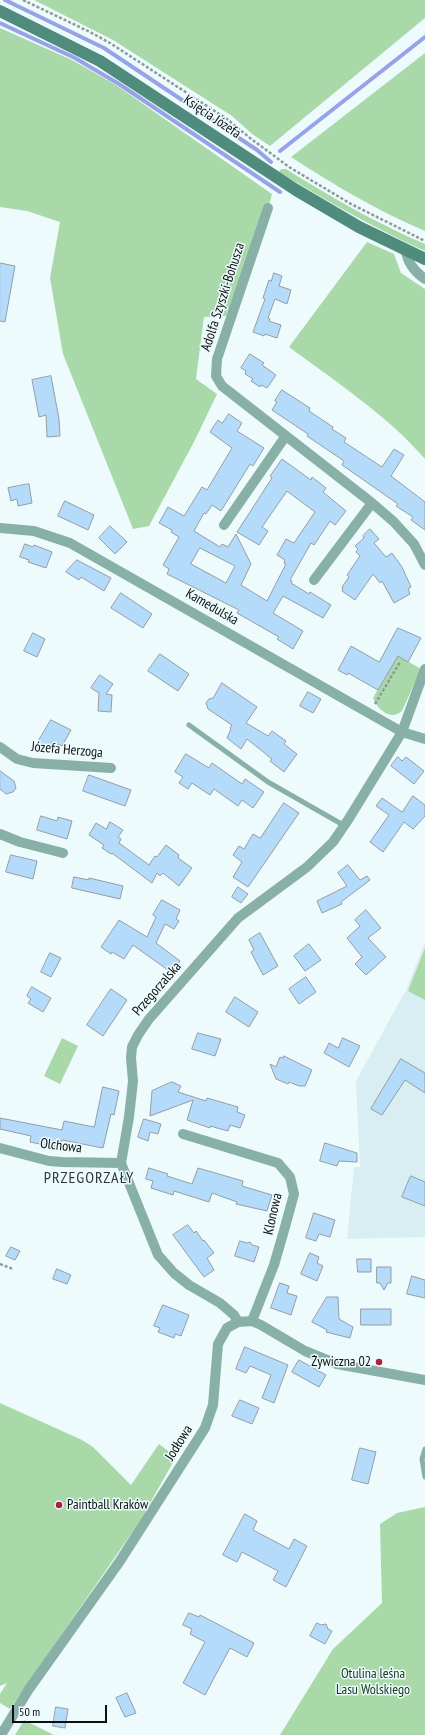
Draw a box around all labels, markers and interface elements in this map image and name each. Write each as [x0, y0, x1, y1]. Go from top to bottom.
street label: Księcia Józefa [180, 92, 244, 142]
street label: Adolfa Szyszki-Bohusza [198, 241, 248, 353]
street label: Kamedulska [183, 585, 241, 629]
street label: Józefa Herzoga [31, 739, 103, 761]
street label: Przegorzalska [129, 959, 185, 1019]
street label: Olchowa [39, 1135, 83, 1157]
district label: PRZEGORZAŁY [44, 1168, 134, 1188]
street label: Klonowa [260, 1192, 286, 1236]
place label: Żywiczna 02 [311, 1354, 371, 1370]
marker: Żywiczna 02 [374, 1357, 384, 1367]
street label: Jodłowa [162, 1422, 196, 1464]
place label: Paintball Kraków [67, 1497, 148, 1513]
marker: Paintball Kraków [54, 1500, 64, 1510]
park label: Otulina leśna Lasu Wolskiego [336, 1666, 410, 1698]
scale bar [14, 1697, 109, 1723]
text: 50 m [19, 1704, 40, 1719]

